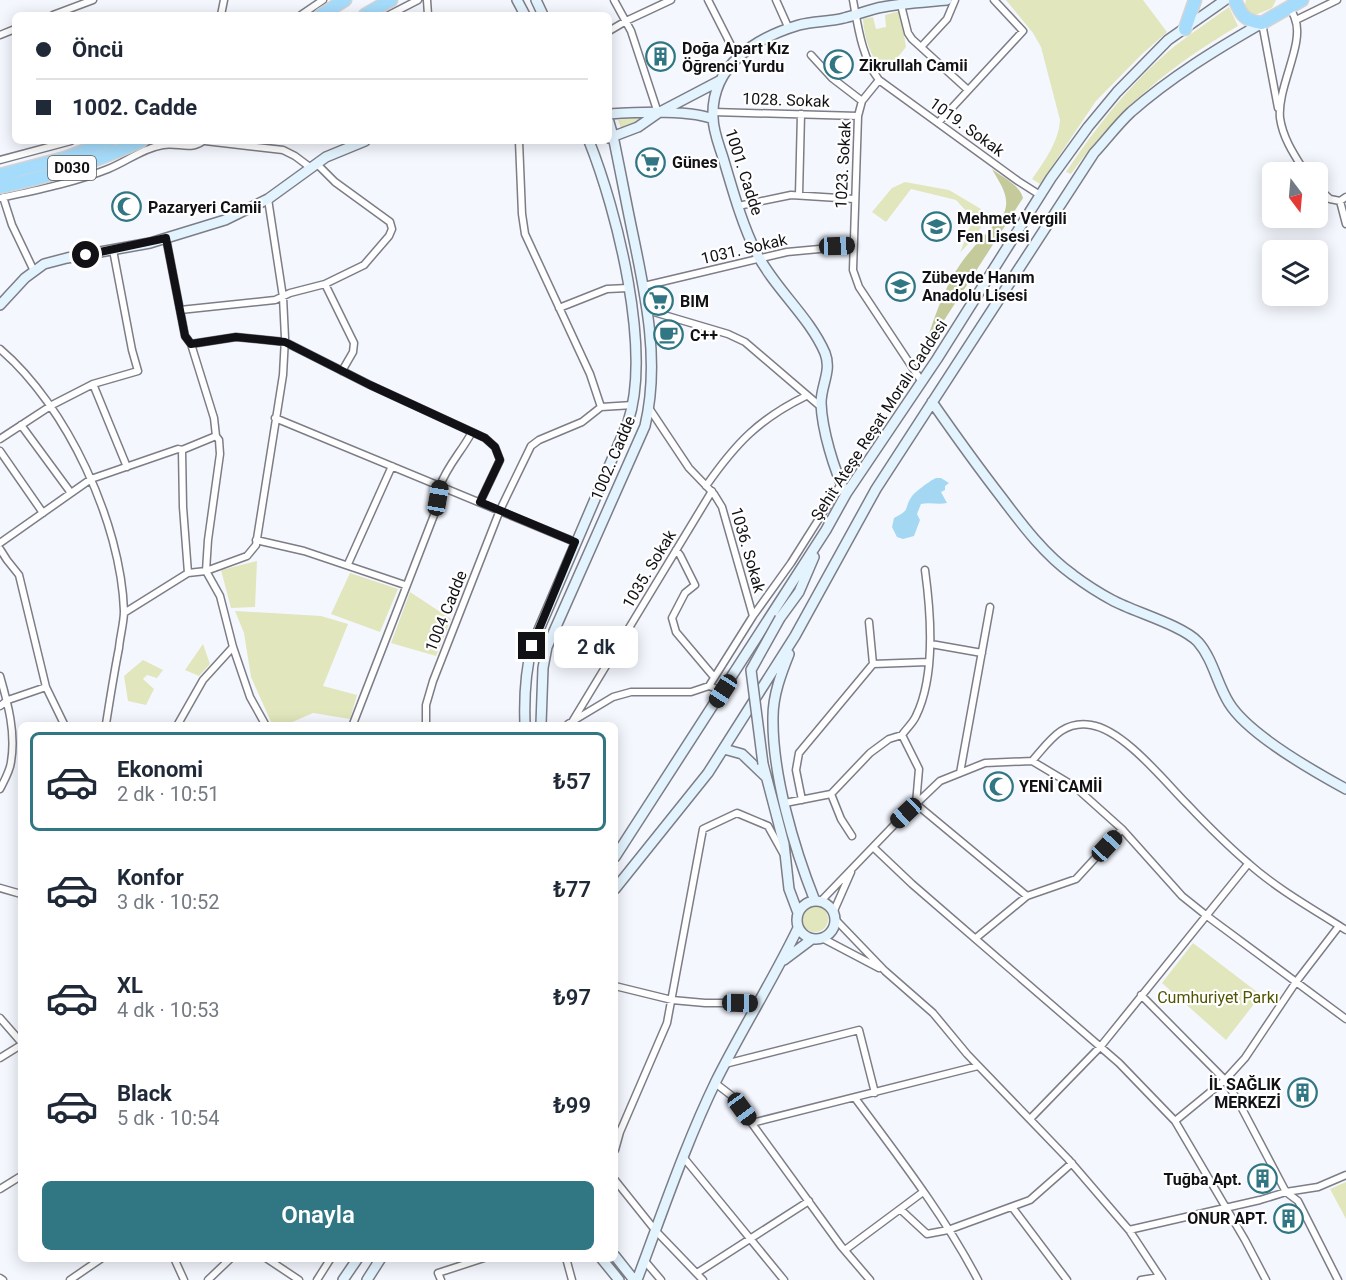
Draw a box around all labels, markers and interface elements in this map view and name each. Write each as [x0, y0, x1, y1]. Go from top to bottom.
text: Öncü [72, 37, 123, 62]
place label: Doğa Apart Kız Öğrenci Yurdu [682, 39, 790, 76]
building icon: Doğa Apart Kız Öğrenci Yurdu [645, 41, 677, 73]
mosque icon: Zikrullah Camii [822, 49, 854, 81]
place label: Zikrullah Camii [859, 56, 968, 75]
street label: 1028. Sokak [742, 89, 831, 111]
street label: 1019. Sokak [926, 94, 1009, 161]
text: 1002. Cadde [72, 95, 197, 120]
street label: 1023. Sokak [831, 120, 855, 209]
street label: 1001. Cadde [721, 126, 767, 218]
supermarket icon: Günes [635, 146, 667, 178]
place label: Günes [672, 153, 718, 172]
road number: D030 [48, 156, 96, 180]
north arrow [1262, 162, 1328, 228]
map controls [1262, 162, 1328, 306]
mosque icon: Pazaryeri Camii [111, 191, 143, 223]
place label: Pazaryeri Camii [148, 198, 262, 217]
place label: Mehmet Vergili Fen Lisesi [957, 209, 1067, 246]
school or university icon: Mehmet Vergili Fen Lisesi [920, 211, 952, 243]
street label: 1031. Sokak [699, 230, 790, 268]
car [819, 236, 855, 256]
button: layers [1262, 240, 1328, 306]
route start [72, 241, 99, 268]
place label: Zübeyde Hanım Anadolu Lisesi [922, 268, 1035, 305]
school or university icon: Zübeyde Hanım Anadolu Lisesi [885, 270, 917, 302]
supermarket icon: BIM [643, 285, 675, 317]
place label: BIM [680, 292, 709, 311]
street label: Şehit Ateşe Reşat Moralı Caddesi [807, 316, 951, 524]
cafe icon: C++ [653, 319, 685, 351]
place label: C++ [690, 326, 718, 345]
street label: 1002. Cadde [587, 413, 639, 503]
car [426, 479, 450, 517]
street label: 1036. Sokak [727, 505, 769, 596]
street label: 1035. Sokak [618, 526, 680, 611]
street label: 1004 Cadde [421, 568, 471, 654]
callout: 2 dk [553, 625, 637, 667]
route end [518, 632, 545, 659]
text: 2 dk [577, 635, 615, 659]
car [706, 671, 740, 711]
icon: car [45, 755, 99, 809]
text: Ekonomi [117, 757, 203, 782]
text: ₺57 [553, 769, 591, 794]
mosque icon: YENİ CAMİİ [982, 770, 1014, 802]
place label: YENİ CAMİİ [1019, 777, 1102, 796]
text: 2 dk · 10:51 [117, 782, 220, 806]
car [887, 794, 925, 832]
car [1088, 827, 1126, 865]
icon: car [45, 863, 99, 917]
text: Konfor [117, 865, 184, 890]
text: ₺77 [553, 877, 591, 902]
text: 3 dk · 10:52 [117, 890, 220, 914]
icon: car [45, 971, 99, 1025]
text: XL [117, 973, 143, 998]
text: ₺97 [553, 985, 591, 1010]
park label: Cumhuriyet Parkı [1157, 988, 1279, 1007]
car [722, 994, 758, 1012]
text: 4 dk · 10:53 [117, 998, 220, 1022]
place label: İL SAĞLIK MERKEZİ [1209, 1075, 1282, 1112]
building icon: İL SAĞLIK MERKEZİ [1286, 1077, 1318, 1109]
icon: car [45, 1079, 99, 1133]
text: Black [117, 1081, 172, 1106]
car [724, 1089, 760, 1129]
text: ₺99 [553, 1093, 591, 1118]
text: 5 dk · 10:54 [117, 1106, 220, 1130]
building icon: Tuğba Apt. [1247, 1163, 1279, 1195]
place label: Tuğba Apt. [1163, 1170, 1242, 1189]
button: Onayla [42, 1181, 594, 1250]
building icon: ONUR APT. [1273, 1202, 1305, 1234]
place label: ONUR APT. [1187, 1209, 1268, 1228]

